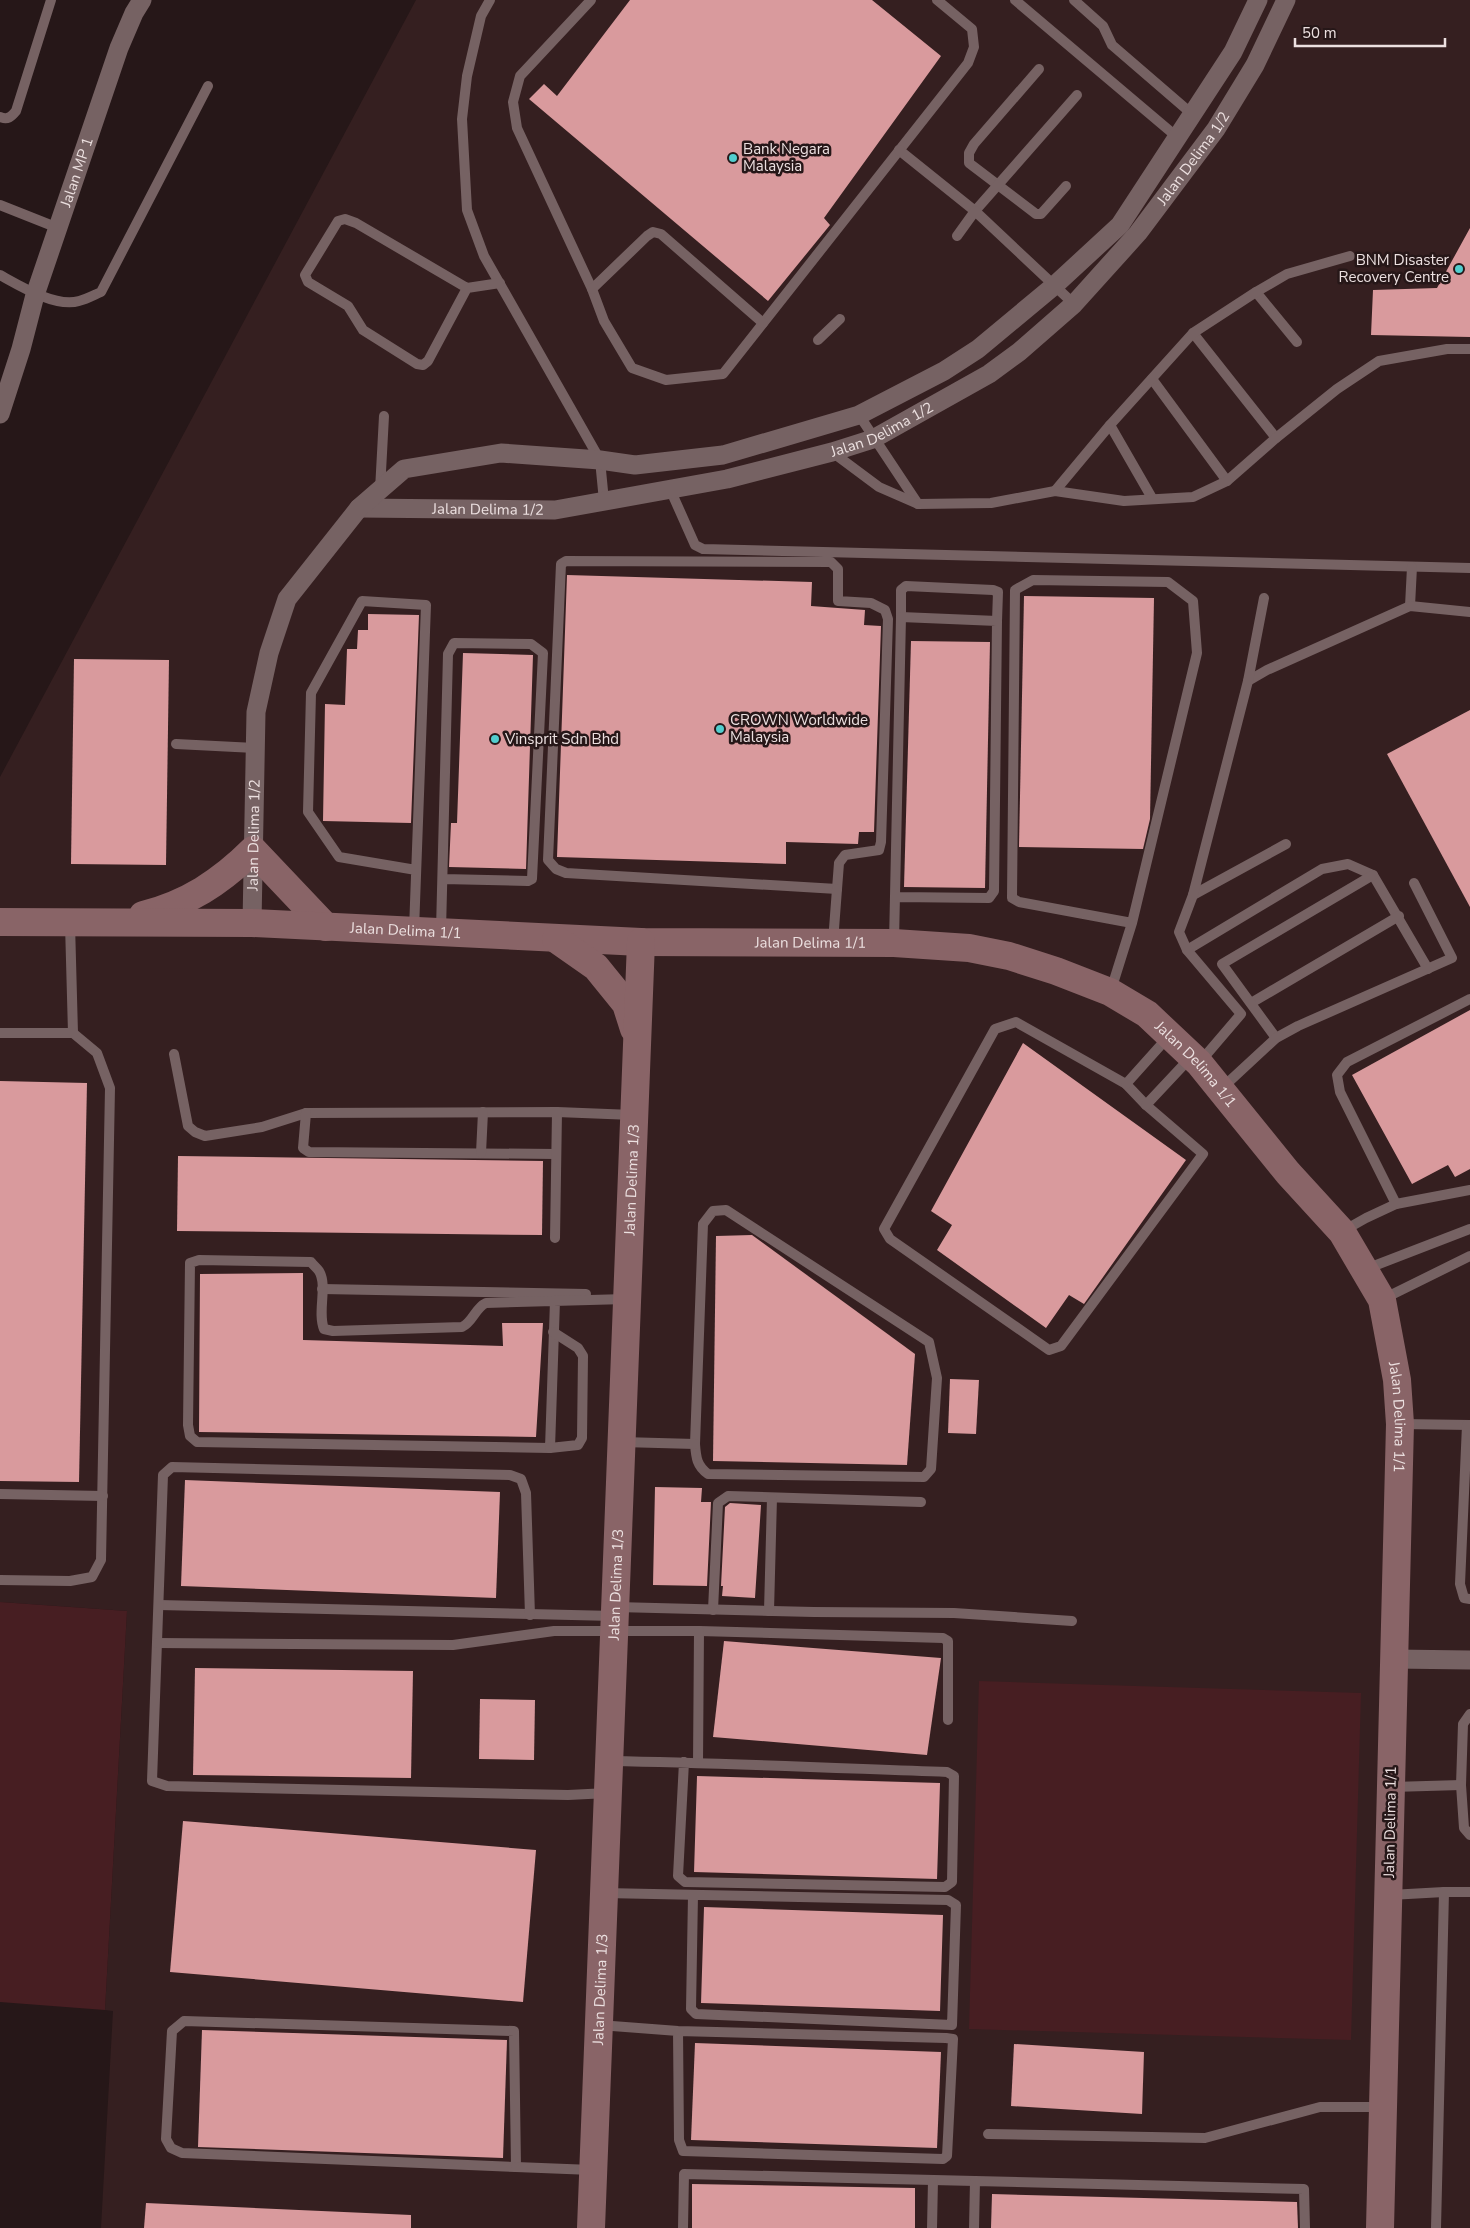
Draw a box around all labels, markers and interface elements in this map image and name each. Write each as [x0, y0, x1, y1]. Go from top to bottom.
scale bar [1295, 15, 1445, 47]
text: 50 m [1302, 23, 1337, 43]
street label: Jalan Delima 1/2 [1152, 108, 1234, 210]
street label: Jalan MP 1 [55, 134, 98, 211]
place label: Bank Negara Malaysia [743, 139, 830, 176]
marker: Bank Negara Malaysia [727, 152, 739, 164]
place label: BNM Disaster Recovery Centre [1339, 250, 1450, 287]
marker: BNM Disaster Recovery Centre [1453, 263, 1465, 275]
street label: Jalan Delima 1/2 [827, 397, 937, 462]
street label: Jalan Delima 1/2 [431, 499, 544, 520]
place label: CROWN Worldwide Malaysia [730, 710, 868, 747]
marker: CROWN Worldwide Malaysia [714, 723, 726, 735]
place label: Vinsprit Sdn Bhd [504, 729, 619, 749]
marker: Vinsprit Sdn Bhd [489, 733, 501, 745]
street label: Jalan Delima 1/2 [243, 779, 265, 892]
street label: Jalan Delima 1/1 [349, 918, 462, 943]
street label: Jalan Delima 1/1 [754, 932, 866, 953]
street label: Jalan Delima 1/1 [1150, 1016, 1241, 1112]
street label: Jalan Delima 1/3 [620, 1124, 644, 1237]
street label: Jalan Delima 1/1 [1384, 1359, 1410, 1473]
street label: Jalan Delima 1/3 [604, 1528, 628, 1642]
street label: Jalan Delima 1/1 [1379, 1766, 1401, 1879]
street label: Jalan Delima 1/3 [588, 1933, 612, 2046]

